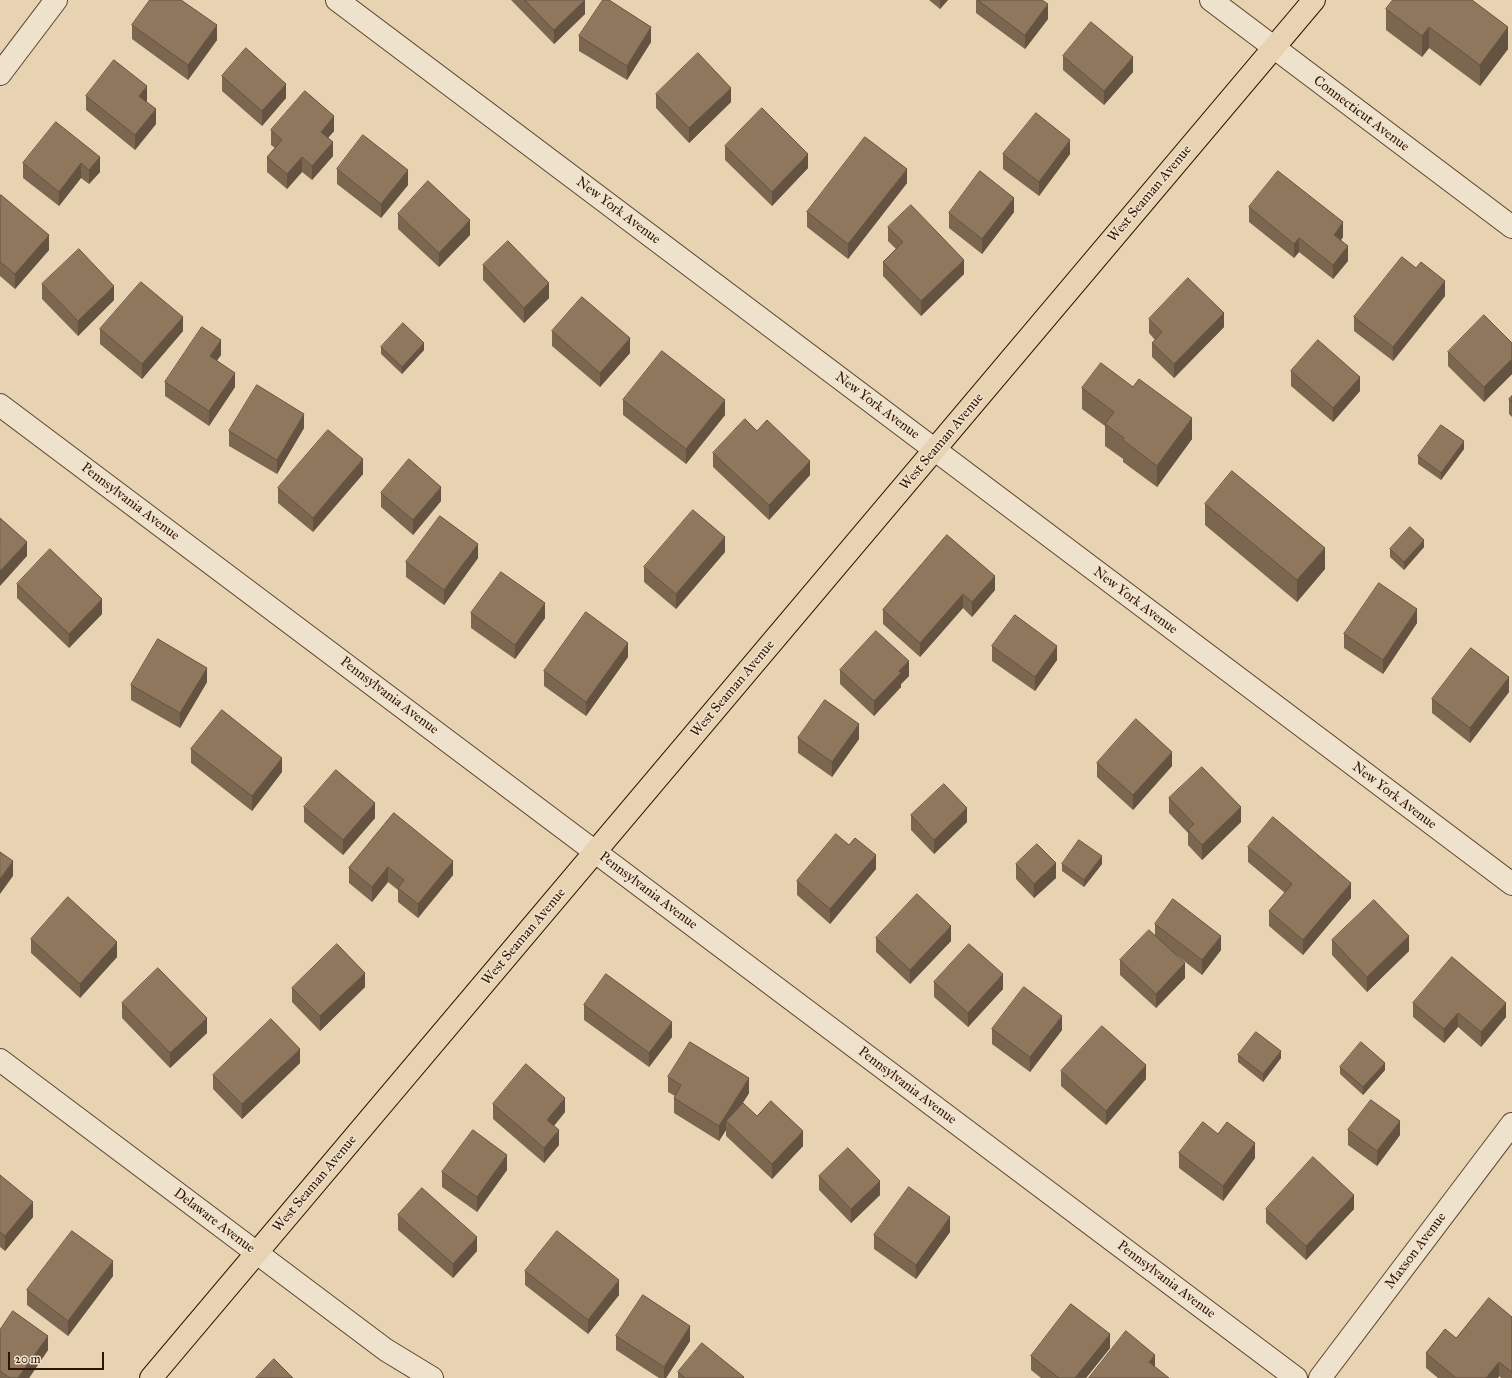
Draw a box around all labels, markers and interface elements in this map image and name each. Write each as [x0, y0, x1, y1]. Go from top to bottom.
street label: Connecticut Avenue [1310, 72, 1412, 156]
street label: West Seaman Avenue [1104, 142, 1196, 246]
street label: New York Avenue [572, 174, 664, 248]
street label: New York Avenue [831, 369, 923, 443]
street label: West Seaman Avenue [896, 390, 988, 494]
street label: Pennsylvania Avenue [77, 460, 183, 544]
street label: New York Avenue [1089, 564, 1181, 638]
street label: West Seaman Avenue [687, 637, 779, 741]
street label: Pennsylvania Avenue [336, 654, 442, 738]
street label: New York Avenue [1348, 759, 1440, 833]
street label: Pennsylvania Avenue [595, 849, 701, 933]
street label: West Seaman Avenue [478, 885, 570, 989]
street label: Pennsylvania Avenue [854, 1044, 960, 1128]
street label: West Seaman Avenue [269, 1132, 361, 1236]
street label: Delaware Avenue [170, 1185, 258, 1257]
street label: Maxson Avenue [1382, 1209, 1450, 1293]
street label: Pennsylvania Avenue [1113, 1238, 1219, 1322]
scale bar [10, 1344, 106, 1370]
text: 20 m [15, 1352, 41, 1366]

